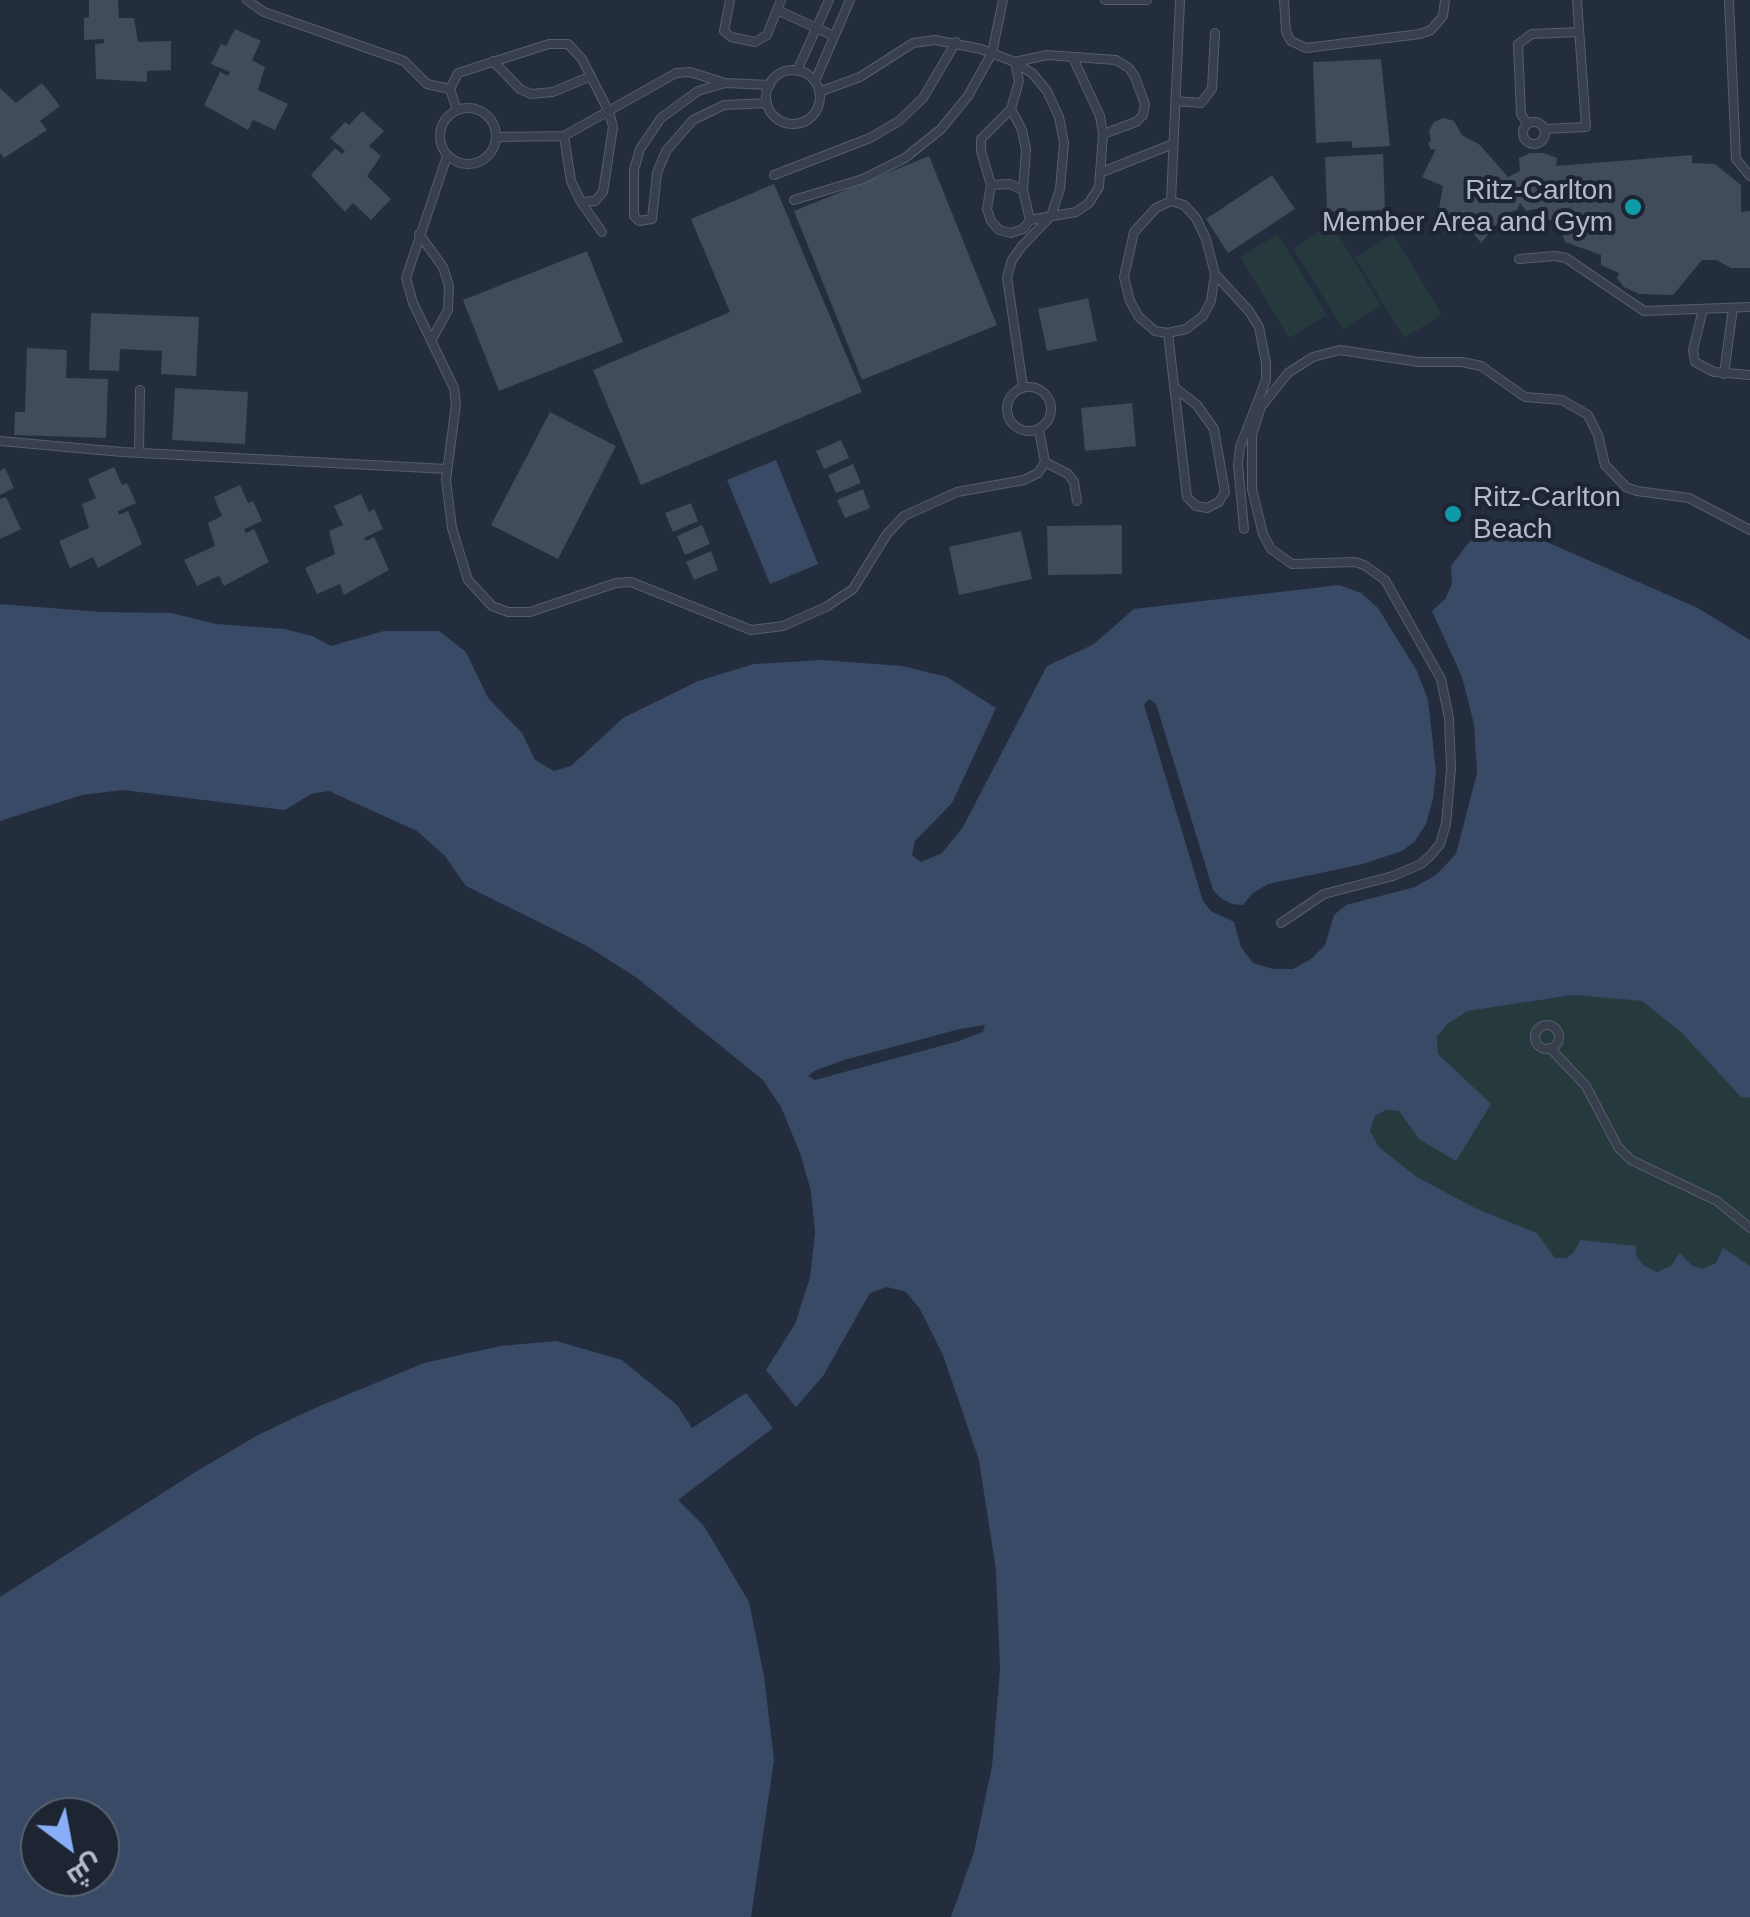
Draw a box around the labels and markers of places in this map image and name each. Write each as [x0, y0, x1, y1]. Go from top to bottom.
place label: Ritz-Carlton Member Area and Gym [1322, 174, 1613, 240]
marker: Ritz-Carlton Member Area and Gym [1622, 196, 1644, 218]
place label: Ritz-Carlton Beach [1473, 481, 1621, 547]
marker: Ritz-Carlton Beach [1442, 503, 1464, 525]

